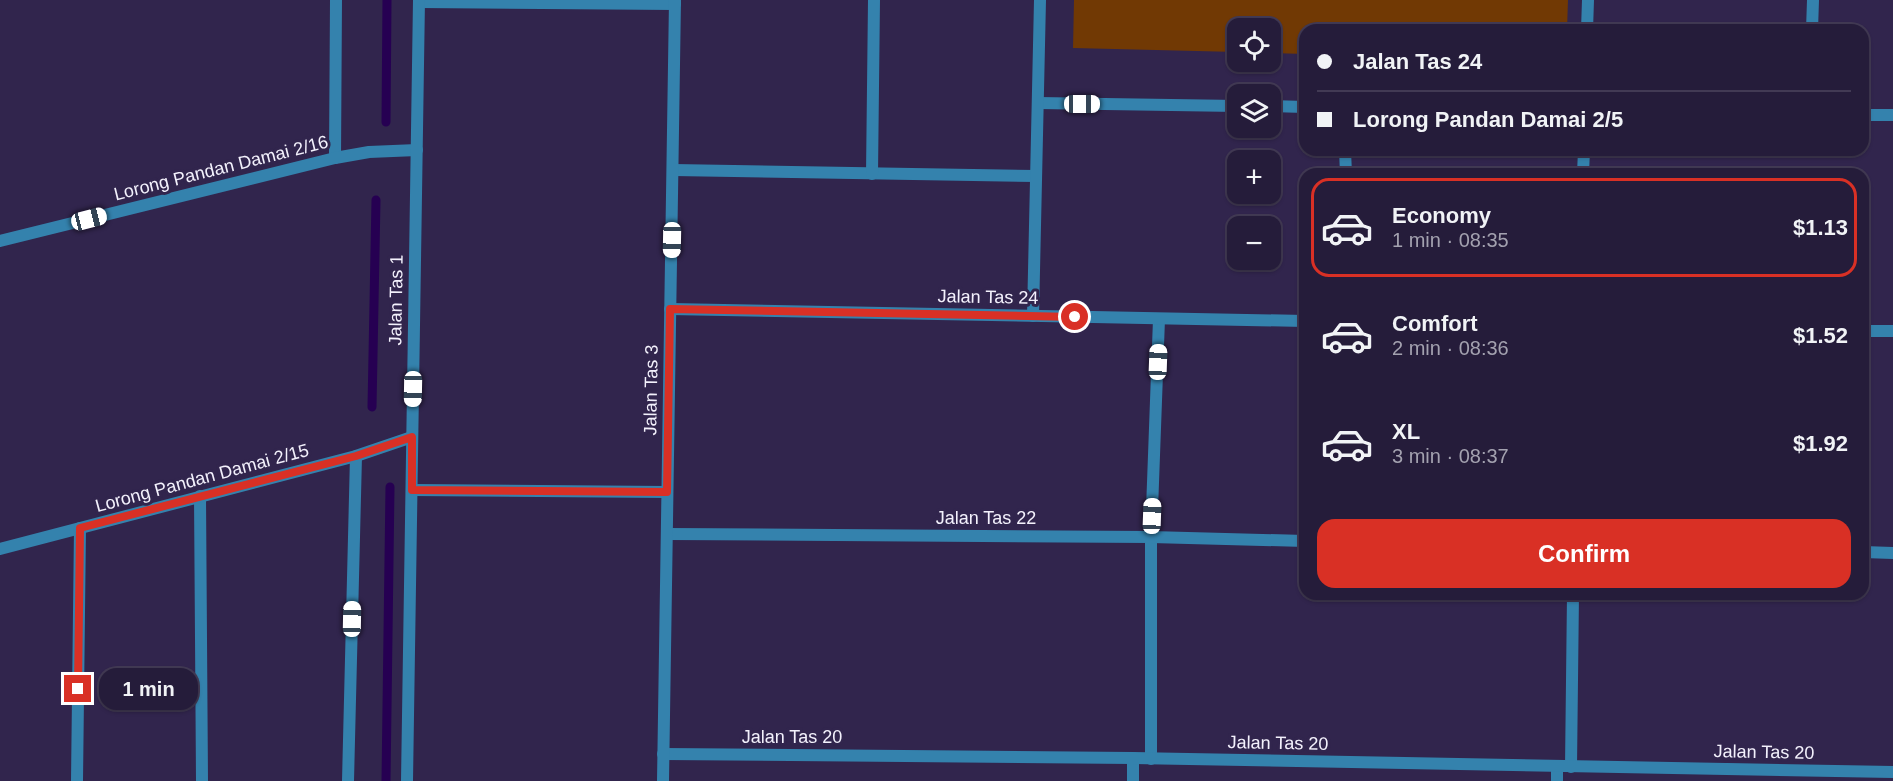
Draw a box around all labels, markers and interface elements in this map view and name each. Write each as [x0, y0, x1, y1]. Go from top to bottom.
map controls [1227, 18, 1281, 270]
button: locate [1227, 18, 1281, 72]
text: Jalan Tas 24 [1353, 49, 1482, 74]
button: layers [1227, 84, 1281, 138]
car [1064, 95, 1100, 113]
text: Lorong Pandan Damai 2/5 [1353, 107, 1623, 132]
street label: Lorong Pandan Damai 2/16 [112, 132, 330, 204]
button: + [1227, 150, 1281, 204]
icon: car [1320, 201, 1374, 255]
text: Economy [1392, 203, 1491, 228]
car [69, 206, 109, 232]
text: $1.13 [1793, 215, 1848, 240]
button: − [1227, 216, 1281, 270]
car [663, 222, 681, 258]
text: 1 min · 08:35 [1392, 229, 1509, 251]
street label: Jalan Tas 1 [385, 254, 407, 346]
street label: Jalan Tas 24 [937, 286, 1039, 308]
route start [1061, 303, 1088, 330]
icon: car [1320, 309, 1374, 363]
text: Comfort [1392, 311, 1478, 336]
text: $1.52 [1793, 323, 1848, 348]
text: 2 min · 08:36 [1392, 337, 1509, 359]
street label: Jalan Tas 3 [640, 344, 662, 436]
car [1148, 344, 1168, 380]
car [404, 371, 422, 407]
icon: car [1320, 417, 1374, 471]
text: XL [1392, 419, 1420, 444]
text: $1.92 [1793, 431, 1848, 456]
street label: Lorong Pandan Damai 2/15 [93, 440, 311, 516]
text: 3 min · 08:37 [1392, 445, 1509, 467]
car [1142, 498, 1162, 534]
street label: Jalan Tas 22 [936, 508, 1036, 528]
button: Confirm [1317, 519, 1851, 588]
car [343, 601, 361, 637]
callout: 1 min [99, 668, 198, 710]
route end [64, 675, 91, 702]
text: 1 min [122, 678, 175, 700]
street label: Jalan Tas 20 [742, 727, 842, 747]
street label: Jalan Tas 20 [1227, 732, 1329, 754]
street label: Jalan Tas 20 [1713, 741, 1815, 763]

